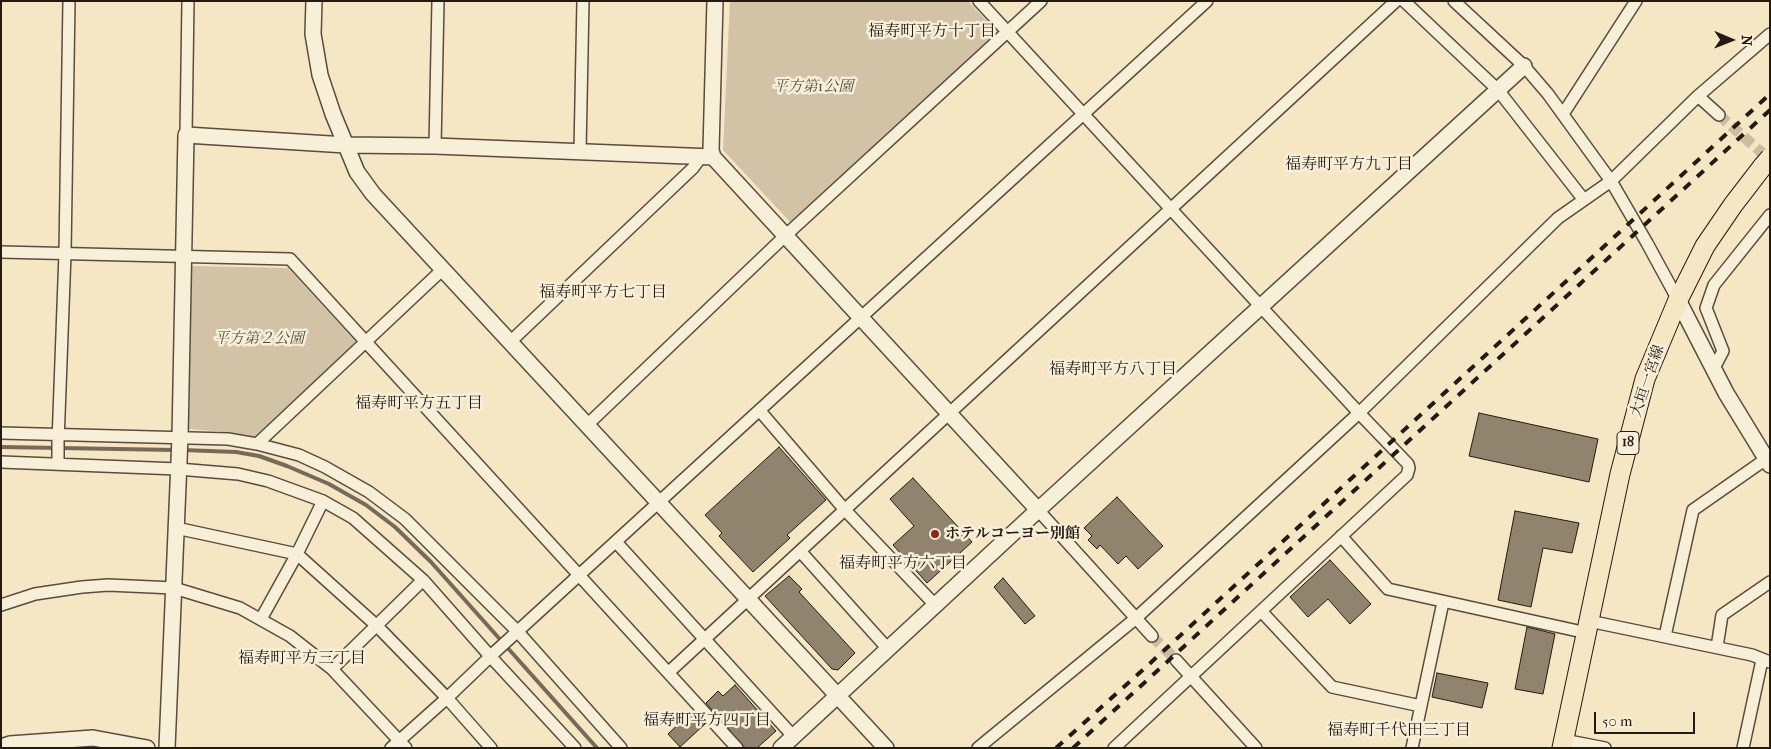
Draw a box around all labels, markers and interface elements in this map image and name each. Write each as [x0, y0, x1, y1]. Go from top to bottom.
north arrow [1706, 15, 1756, 65]
district label: 福寿町平方十丁目 [868, 22, 996, 42]
text: N [1738, 35, 1755, 46]
park label: 平方第1公園 [773, 78, 853, 96]
district label: 福寿町平方九丁目 [1285, 155, 1413, 175]
district label: 福寿町平方七丁目 [539, 283, 667, 303]
park label: 平方第２公園 [214, 330, 304, 348]
street label: 大垣一宮線 [1627, 343, 1669, 419]
district label: 福寿町平方八丁目 [1049, 360, 1177, 380]
district label: 福寿町平方五丁目 [355, 394, 483, 414]
road number: 18 [1617, 432, 1639, 454]
place label: ホテルコーヨー別館 [945, 525, 1080, 543]
marker: ホテルコーヨー別館 [929, 528, 941, 540]
district label: 福寿町平方六丁目 [839, 554, 967, 574]
district label: 福寿町平方三丁目 [238, 649, 366, 669]
scale bar [1596, 702, 1697, 734]
district label: 福寿町平方四丁目 [643, 711, 771, 731]
text: 50 m [1602, 712, 1632, 730]
district label: 福寿町千代田三丁目 [1327, 721, 1471, 741]

